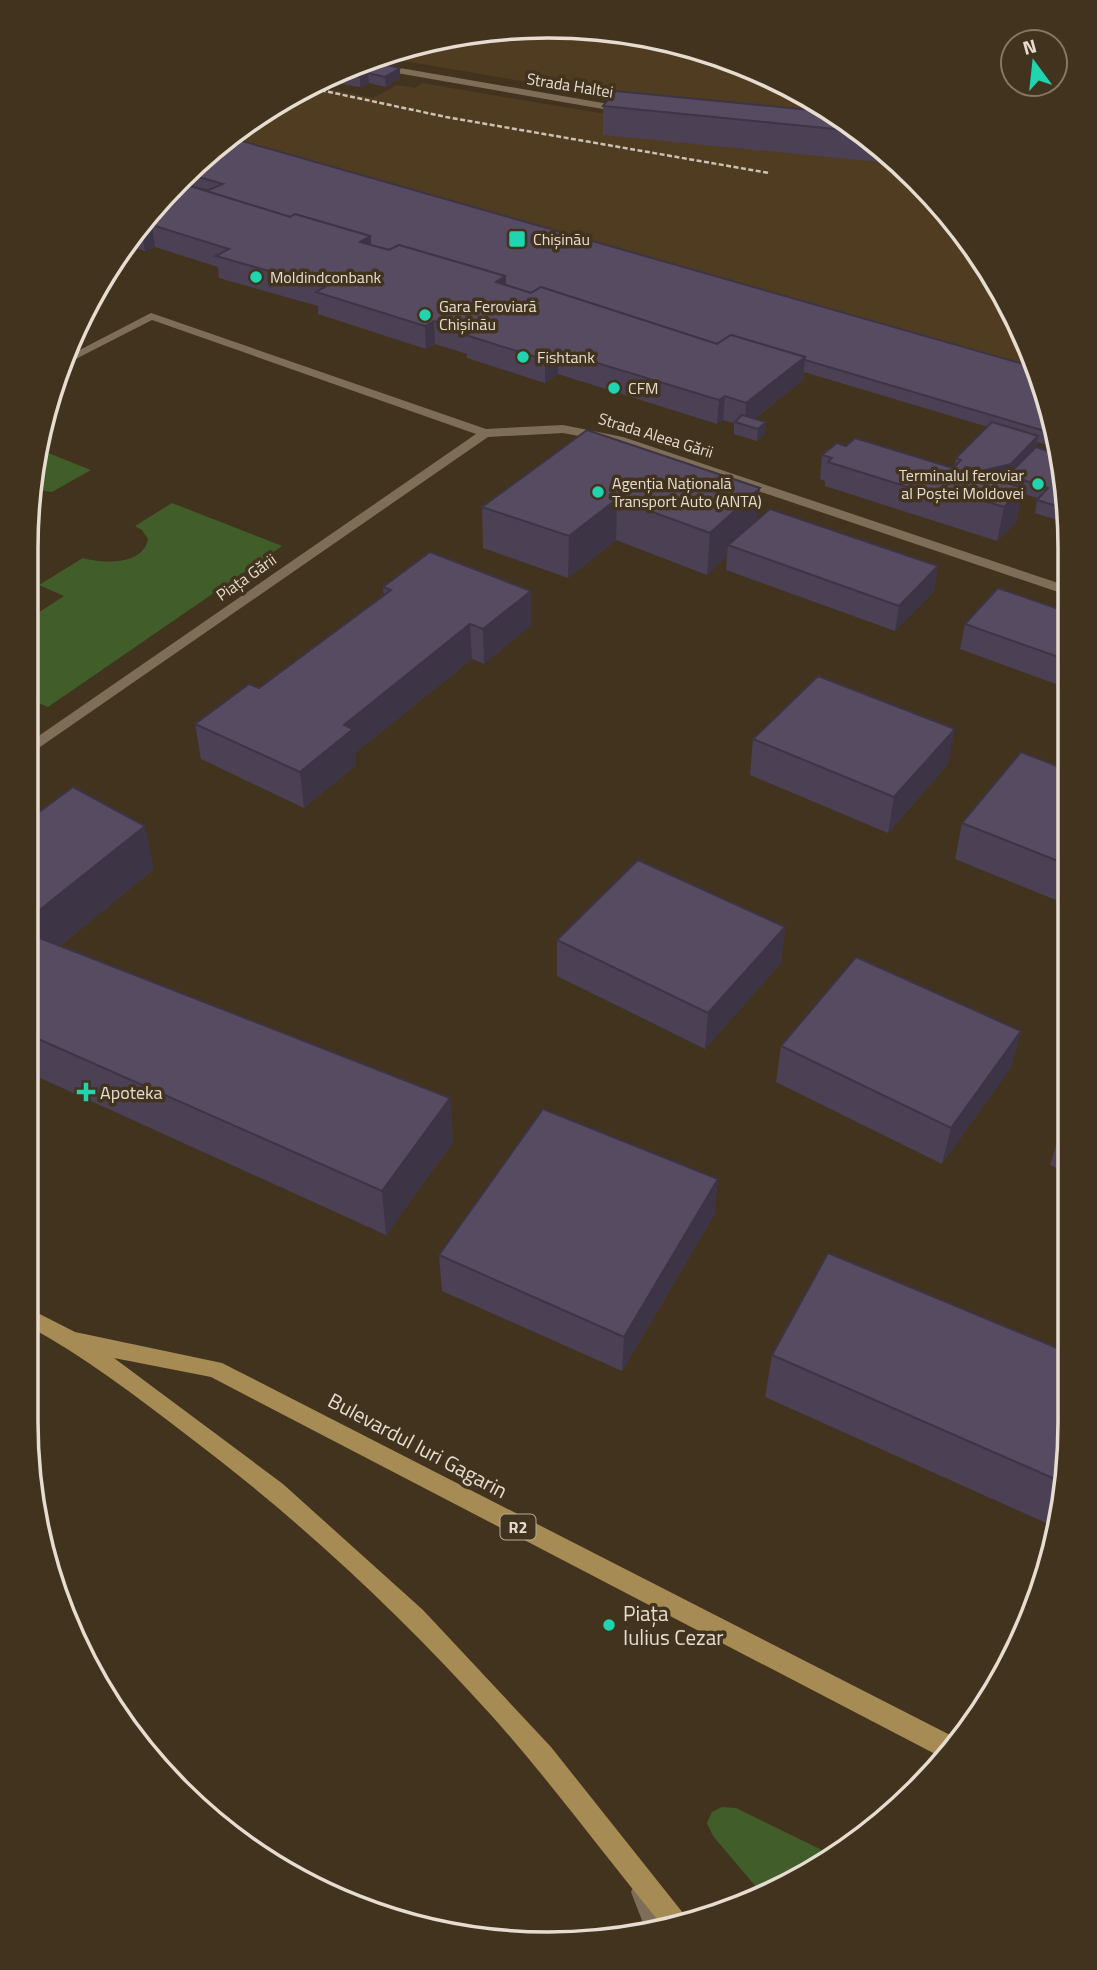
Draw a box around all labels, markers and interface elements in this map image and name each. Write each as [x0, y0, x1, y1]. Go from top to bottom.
north arrow [999, 28, 1069, 98]
text: N [1019, 30, 1040, 62]
street label: Strada Haltei [525, 66, 615, 104]
place label: Chișinău [533, 227, 590, 251]
marker: Chișinău [507, 229, 527, 249]
place label: Moldindconbank [270, 265, 381, 289]
marker: Moldindconbank [248, 269, 264, 285]
place label: Gara Feroviară Chișinău [439, 294, 537, 336]
marker: Gara Feroviară Chișinău [417, 307, 433, 323]
place label: Fishtank [537, 345, 595, 369]
marker: Fishtank [515, 349, 531, 365]
place label: CFM [628, 376, 659, 400]
marker: CFM [606, 380, 622, 396]
street label: Strada Aleea Gării [596, 406, 716, 464]
place label: Terminalul feroviar al Poștei Moldovei [899, 463, 1024, 505]
place label: Agenția Națională Transport Auto (ANTA) [612, 471, 762, 513]
marker: Terminalul feroviar al Poștei Moldovei [1030, 476, 1046, 492]
marker: Agenția Națională Transport Auto (ANTA) [590, 484, 606, 500]
street label: Piața Gării [211, 547, 281, 607]
place label: Apoteka [100, 1079, 163, 1106]
marker: Apoteka [78, 1084, 94, 1100]
street label: Bulevardul Iuri Gagarin [323, 1384, 513, 1506]
road number: R2 [500, 1514, 536, 1540]
place label: Piața Iulius Cezar [623, 1597, 723, 1653]
marker: Piața Iulius Cezar [601, 1617, 617, 1633]

